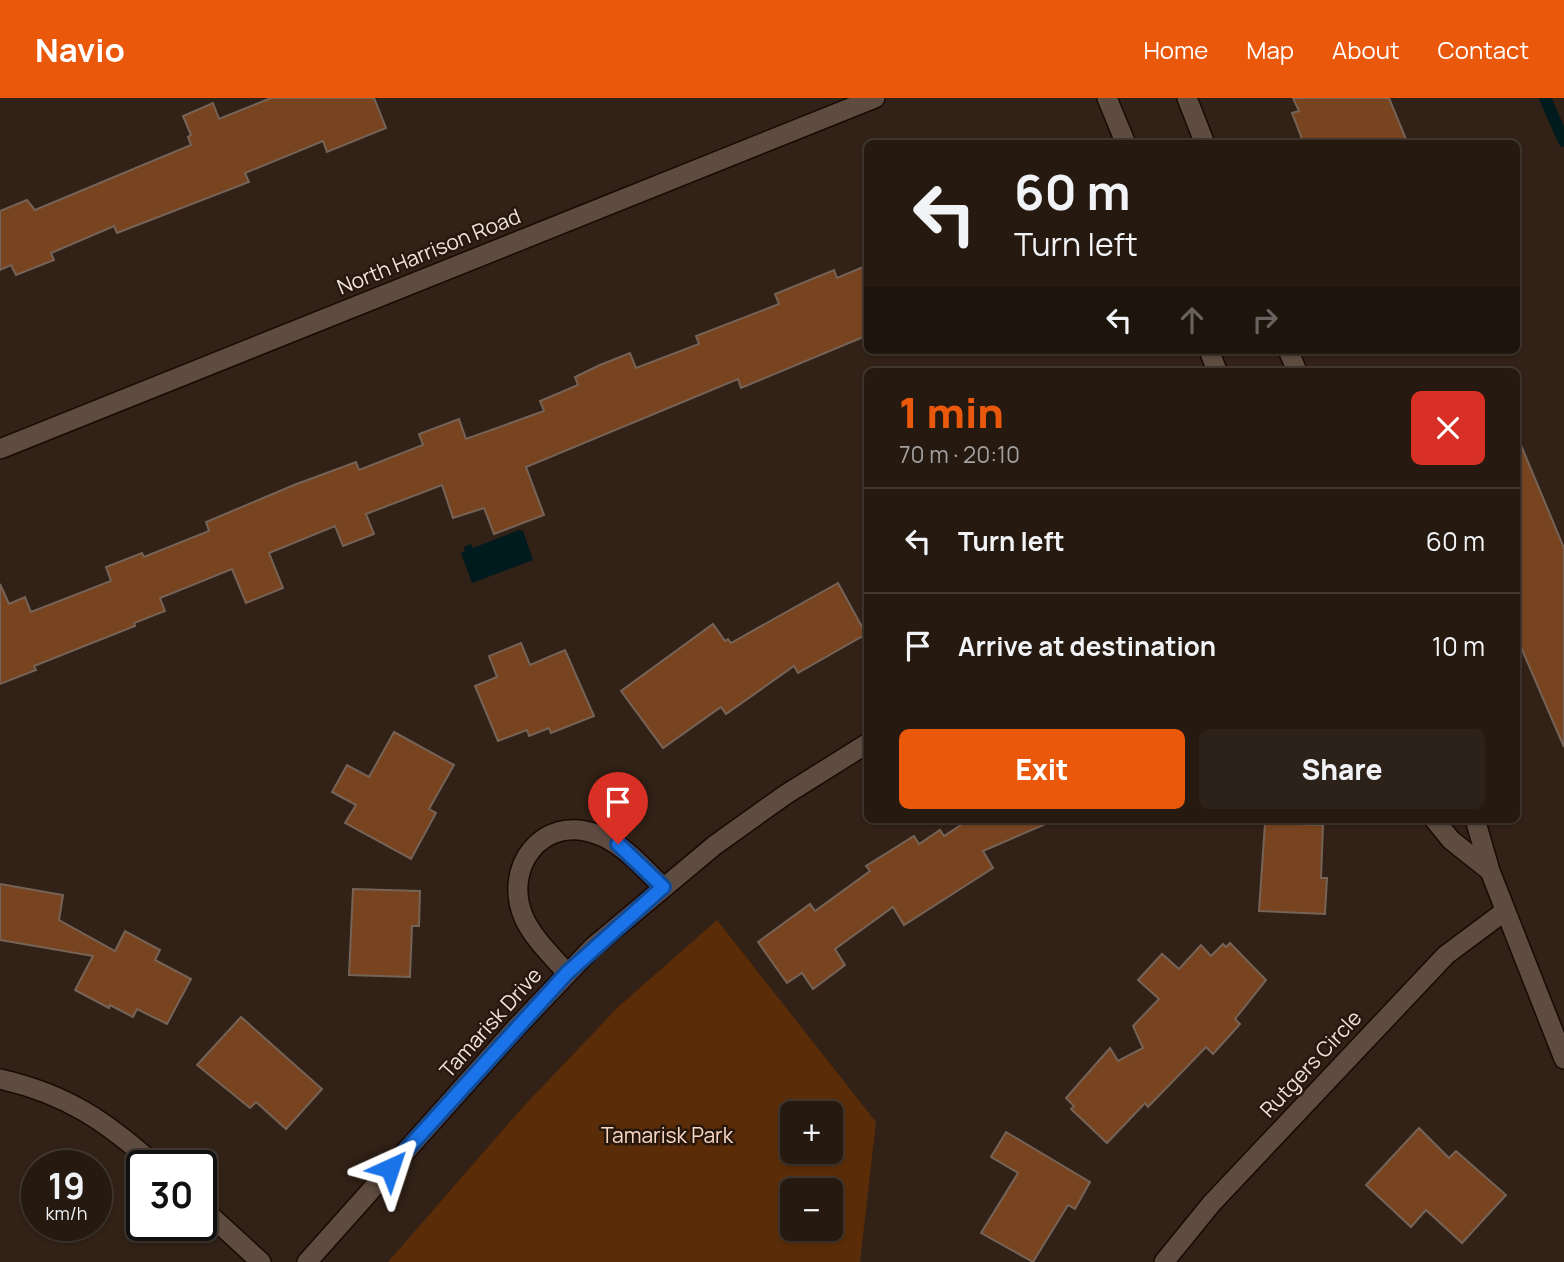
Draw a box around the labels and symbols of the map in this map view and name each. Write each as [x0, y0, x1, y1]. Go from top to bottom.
street label: North Harrison Road [333, 201, 524, 301]
pin [588, 772, 648, 844]
street label: Tamarisk Drive [433, 961, 547, 1084]
street label: Rutgers Circle [1253, 1004, 1367, 1123]
park label: Tamarisk Park [601, 1121, 734, 1149]
position arrow [353, 1131, 427, 1205]
speed limit sign: 30 [126, 1150, 217, 1241]

